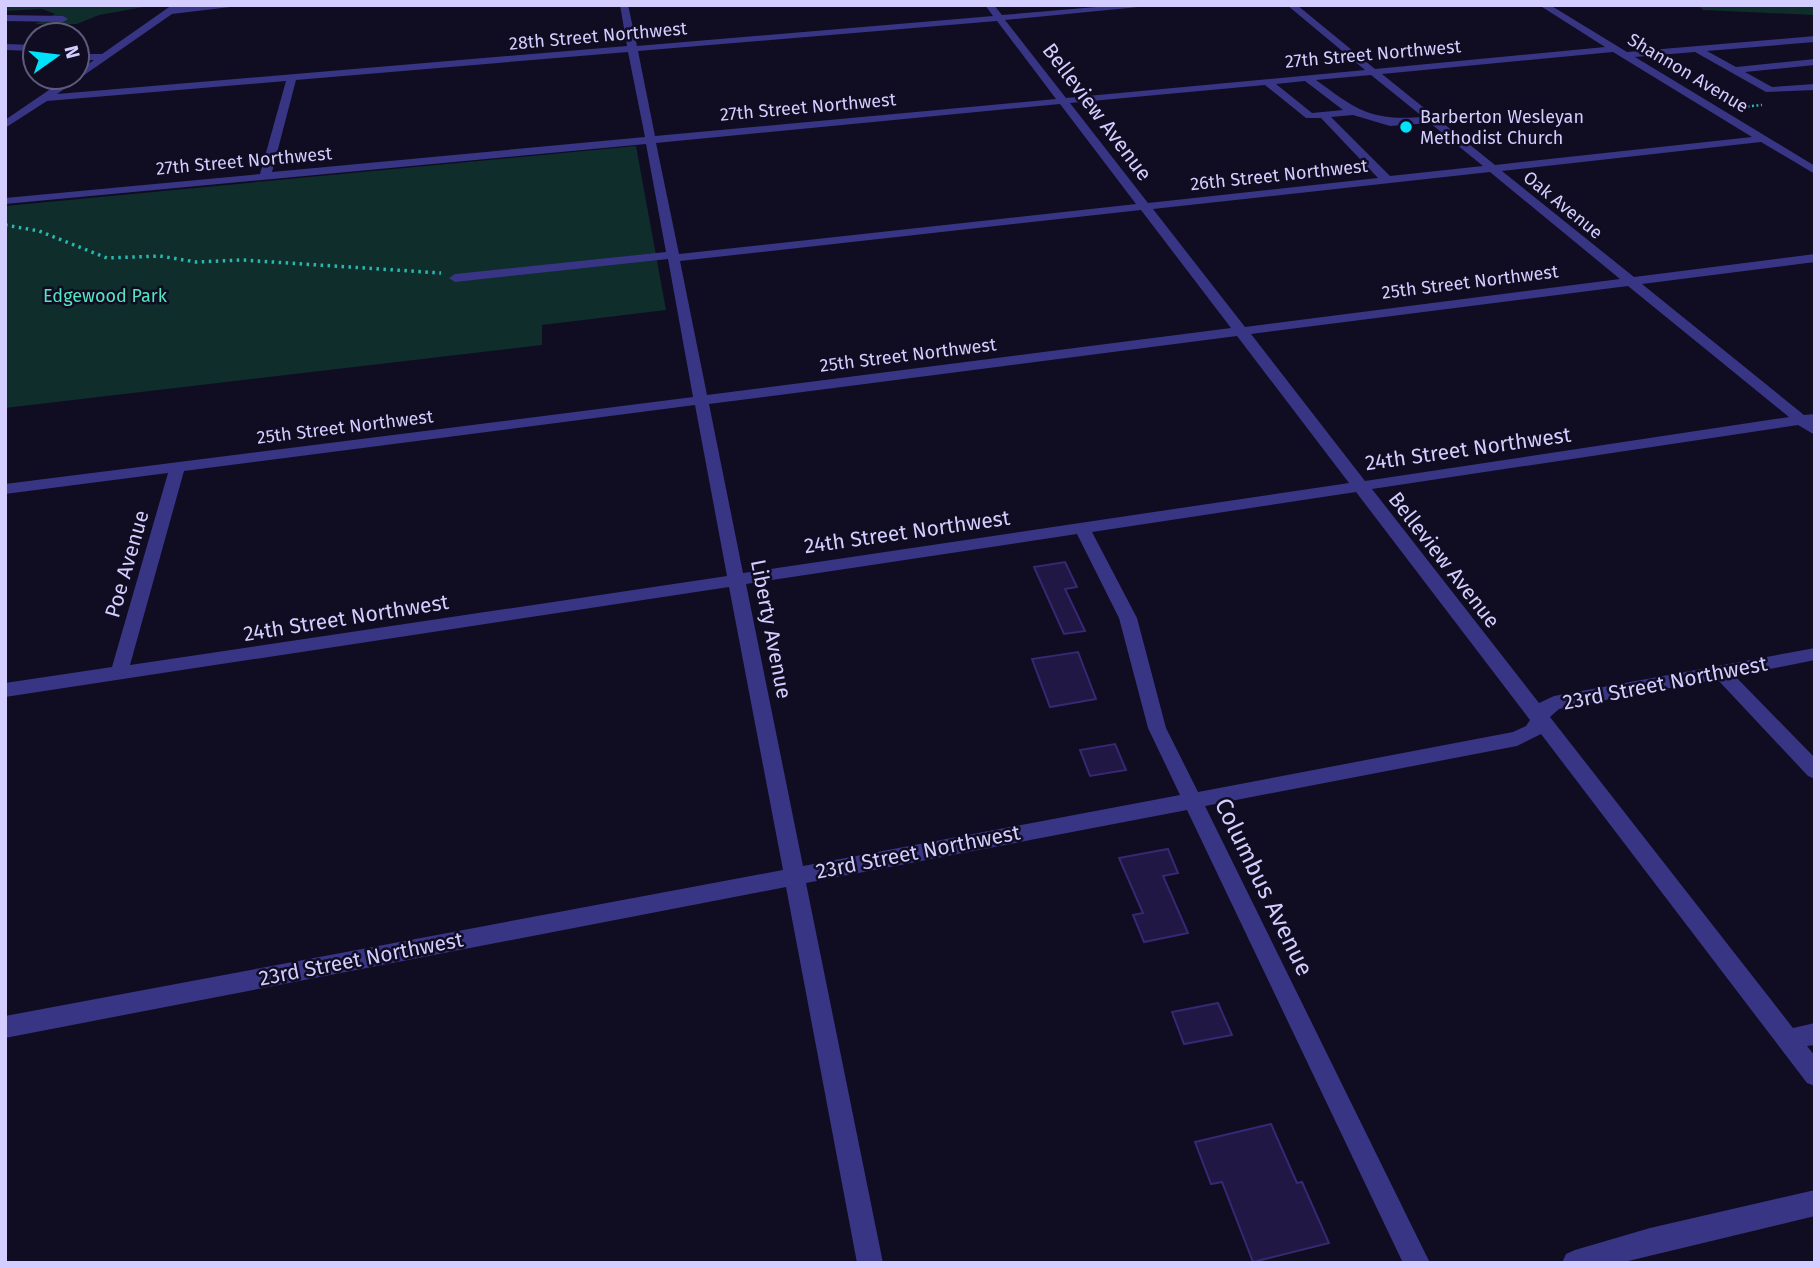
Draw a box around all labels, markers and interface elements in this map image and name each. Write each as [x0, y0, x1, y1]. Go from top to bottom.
street label: 28th Street Northwest [508, 17, 688, 55]
north arrow [21, 21, 91, 91]
street label: Shannon Avenue [1624, 28, 1752, 118]
street label: 27th Street Northwest [1284, 35, 1462, 73]
street label: Belleview Avenue [1037, 38, 1157, 186]
text: N [59, 43, 85, 61]
street label: 27th Street Northwest [719, 88, 897, 126]
place label: Barberton Wesleyan Methodist Church [1420, 106, 1584, 149]
marker: Barberton Wesleyan Methodist Church [1398, 119, 1414, 135]
street label: 27th Street Northwest [155, 142, 333, 180]
street label: 26th Street Northwest [1189, 155, 1369, 195]
street label: Oak Avenue [1519, 166, 1607, 244]
street label: 25th Street Northwest [1380, 260, 1560, 304]
park label: Edgewood Park [43, 285, 168, 307]
street label: 25th Street Northwest [818, 333, 998, 377]
street label: 25th Street Northwest [255, 405, 435, 449]
street label: 24th Street Northwest [1363, 422, 1573, 476]
street label: Belleview Avenue [1383, 487, 1505, 633]
street label: 24th Street Northwest [802, 505, 1012, 559]
street label: Poe Avenue [99, 507, 155, 621]
street label: Liberty Avenue [745, 557, 797, 701]
street label: 24th Street Northwest [242, 589, 451, 647]
street label: 23rd Street Northwest [1561, 650, 1770, 716]
street label: Columbus Avenue [1209, 794, 1319, 980]
street label: 23rd Street Northwest [814, 819, 1023, 885]
street label: 23rd Street Northwest [257, 926, 466, 992]

